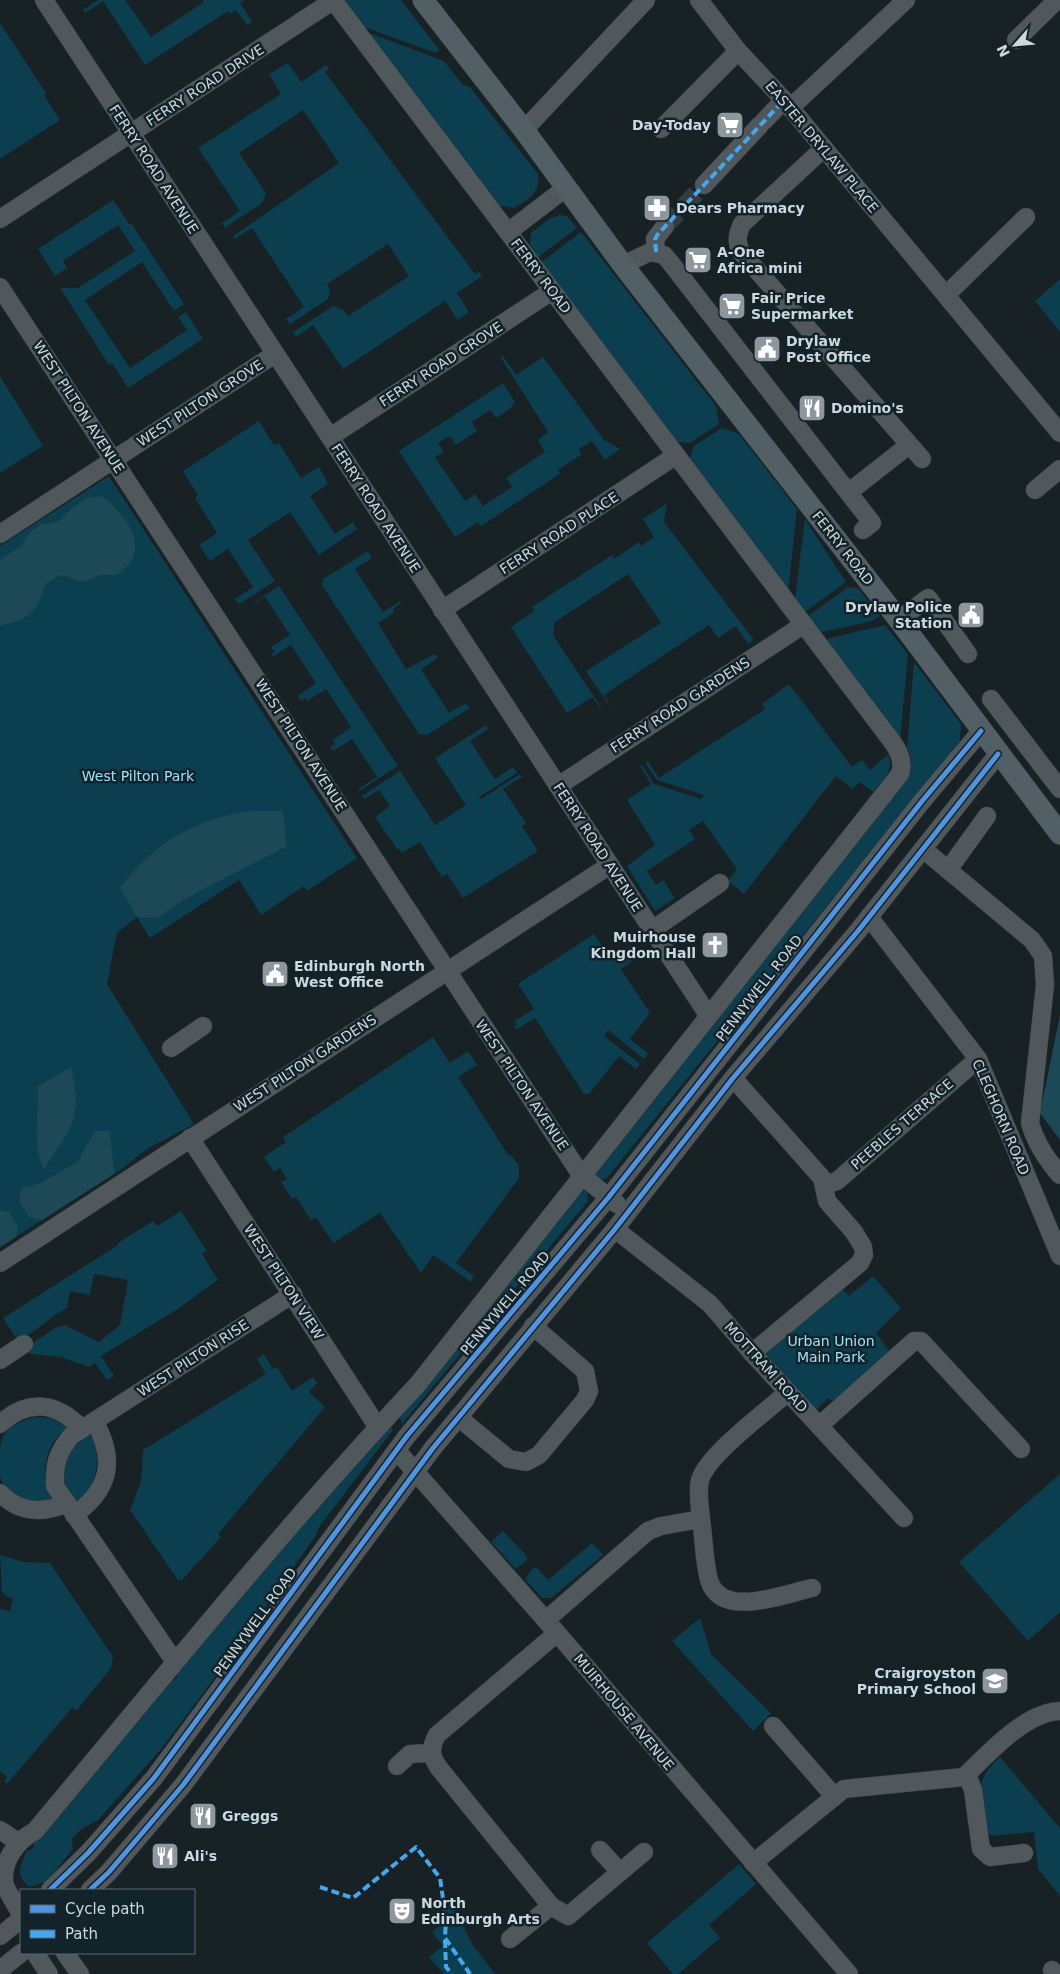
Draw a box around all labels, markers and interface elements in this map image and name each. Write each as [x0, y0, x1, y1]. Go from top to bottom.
north arrow [990, 20, 1040, 70]
street label: FERRY ROAD DRIVE [143, 41, 267, 129]
text: N [994, 42, 1013, 60]
street label: EASTER DRYLAW PLACE [762, 78, 882, 216]
street label: FERRY ROAD AVENUE [106, 102, 202, 236]
supermarket icon: Day-Today [715, 110, 745, 140]
place label: Day-Today [632, 117, 711, 133]
pharmacy icon: Dears Pharmacy [642, 193, 672, 223]
place label: Dears Pharmacy [676, 200, 805, 216]
street label: FERRY ROAD [508, 236, 574, 316]
place label: A-One Africa mini [717, 244, 802, 276]
supermarket icon: A-One Africa mini [683, 245, 713, 275]
place label: Fair Price Supermarket [751, 290, 854, 322]
supermarket icon: Fair Price Supermarket [717, 291, 747, 321]
street label: FERRY ROAD GROVE [376, 318, 506, 410]
place label: Drylaw Post Office [786, 333, 871, 365]
public building icon: Drylaw Post Office [752, 334, 782, 364]
street label: WEST PILTON AVENUE [30, 338, 128, 476]
street label: WEST PILTON GROVE [134, 356, 266, 450]
restaurant icon: Domino's [797, 393, 827, 423]
place label: Domino's [831, 400, 904, 416]
street label: FERRY ROAD AVENUE [328, 441, 424, 575]
street label: FERRY ROAD PLACE [497, 489, 621, 577]
street label: FERRY ROAD [809, 508, 877, 588]
place label: Drylaw Police Station [845, 599, 952, 631]
public building icon: Drylaw Police Station [956, 600, 986, 630]
street label: FERRY ROAD GARDENS [607, 654, 753, 756]
street label: WEST PILTON AVENUE [252, 676, 350, 814]
park label: West Pilton Park [82, 768, 195, 784]
street label: FERRY ROAD AVENUE [550, 780, 646, 914]
place label: Muirhouse Kingdom Hall [591, 929, 696, 961]
church icon: Muirhouse Kingdom Hall [700, 930, 730, 960]
street label: PENNYWELL ROAD [713, 932, 805, 1044]
place label: Edinburgh North West Office [294, 958, 425, 990]
public building icon: Edinburgh North West Office [260, 959, 290, 989]
street label: WEST PILTON GARDENS [231, 1011, 379, 1115]
street label: WEST PILTON AVENUE [472, 1017, 572, 1153]
street label: CLEGHORN ROAD [969, 1057, 1033, 1177]
street label: PEEBLES TERRACE [848, 1075, 956, 1173]
street label: WEST PILTON VIEW [241, 1221, 327, 1343]
street label: PENNYWELL ROAD [457, 1248, 553, 1358]
street label: WEST PILTON RISE [135, 1316, 251, 1400]
street label: MOTTRAM ROAD [721, 1319, 811, 1415]
park label: Urban Union Main Park [787, 1333, 875, 1365]
street label: PENNYWELL ROAD [210, 1565, 300, 1679]
street label: MUIRHOUSE AVENUE [571, 1651, 677, 1773]
place label: Craigroyston Primary School [857, 1665, 976, 1697]
school or university icon: Craigroyston Primary School [980, 1666, 1010, 1696]
restaurant icon: Greggs [188, 1801, 218, 1831]
place label: Greggs [222, 1808, 278, 1824]
restaurant icon: Ali's [150, 1841, 180, 1871]
place label: Ali's [184, 1848, 217, 1864]
legend [20, 1889, 195, 1954]
place label: North Edinburgh Arts [421, 1895, 540, 1927]
theatre icon: North Edinburgh Arts [387, 1896, 417, 1926]
text: Cycle path [65, 1900, 145, 1918]
text: Path [65, 1925, 98, 1943]

